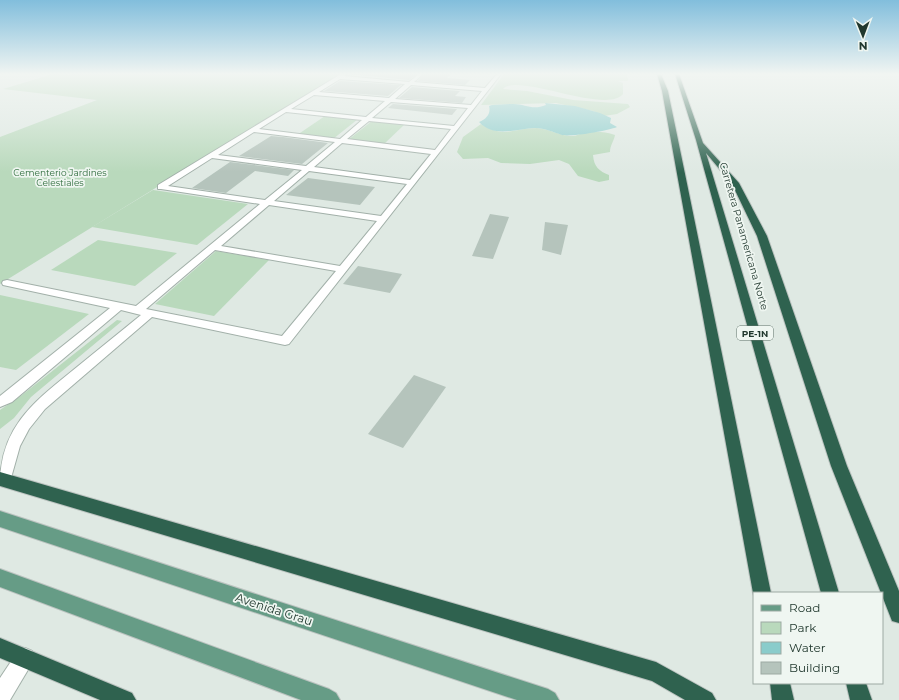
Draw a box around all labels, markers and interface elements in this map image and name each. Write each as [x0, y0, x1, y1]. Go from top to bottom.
north arrow [843, 16, 883, 56]
text: N [859, 39, 868, 53]
street label: Carretera Panamericana Norte [717, 161, 771, 311]
park label: Cementerio Jardines Celestiales [13, 167, 107, 188]
road number: PE-1N [737, 326, 773, 340]
street label: Avenida Grau [233, 589, 315, 629]
legend [753, 592, 883, 684]
text: Road [789, 600, 820, 615]
text: Park [789, 620, 817, 635]
text: Water [789, 640, 826, 655]
text: Building [789, 660, 840, 675]

